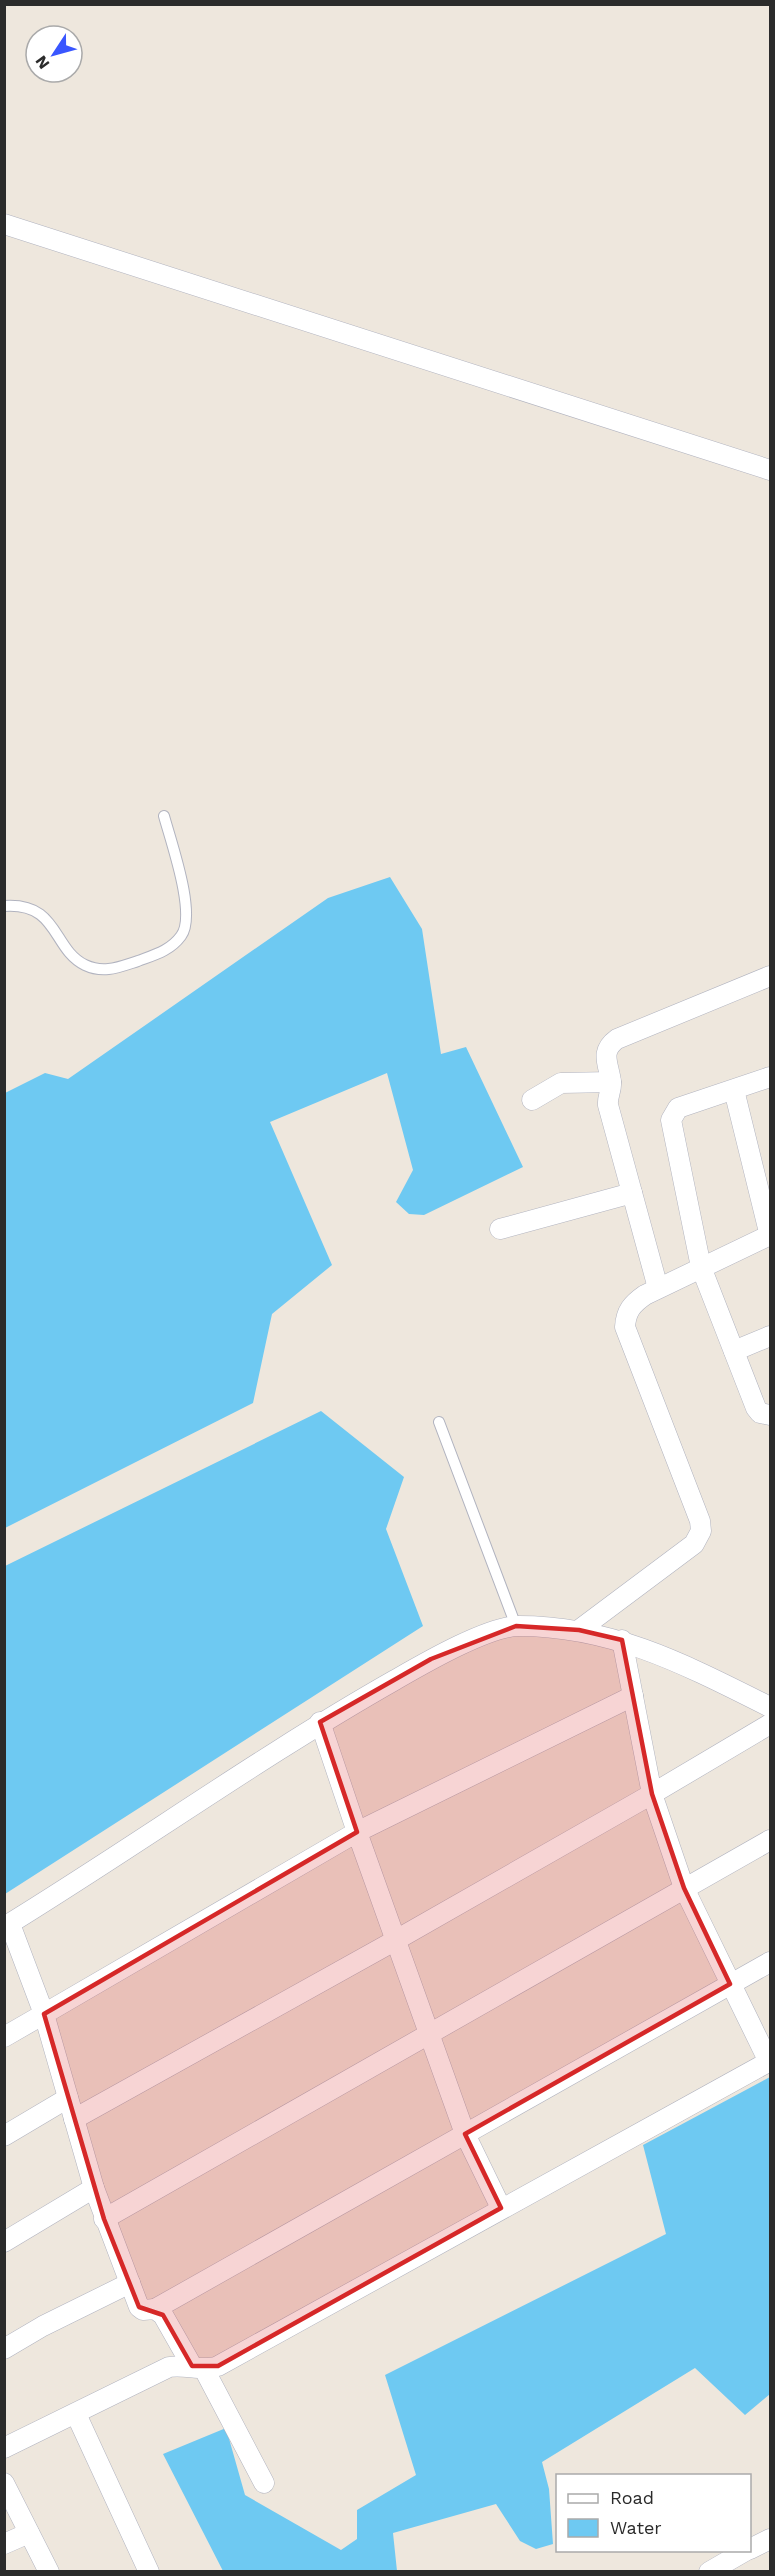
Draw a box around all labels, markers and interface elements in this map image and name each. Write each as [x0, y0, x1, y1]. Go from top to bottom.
north arrow [24, 24, 84, 84]
text: N [31, 52, 53, 73]
legend [556, 2474, 751, 2552]
text: Road [610, 2487, 654, 2508]
text: Water [610, 2517, 662, 2538]

